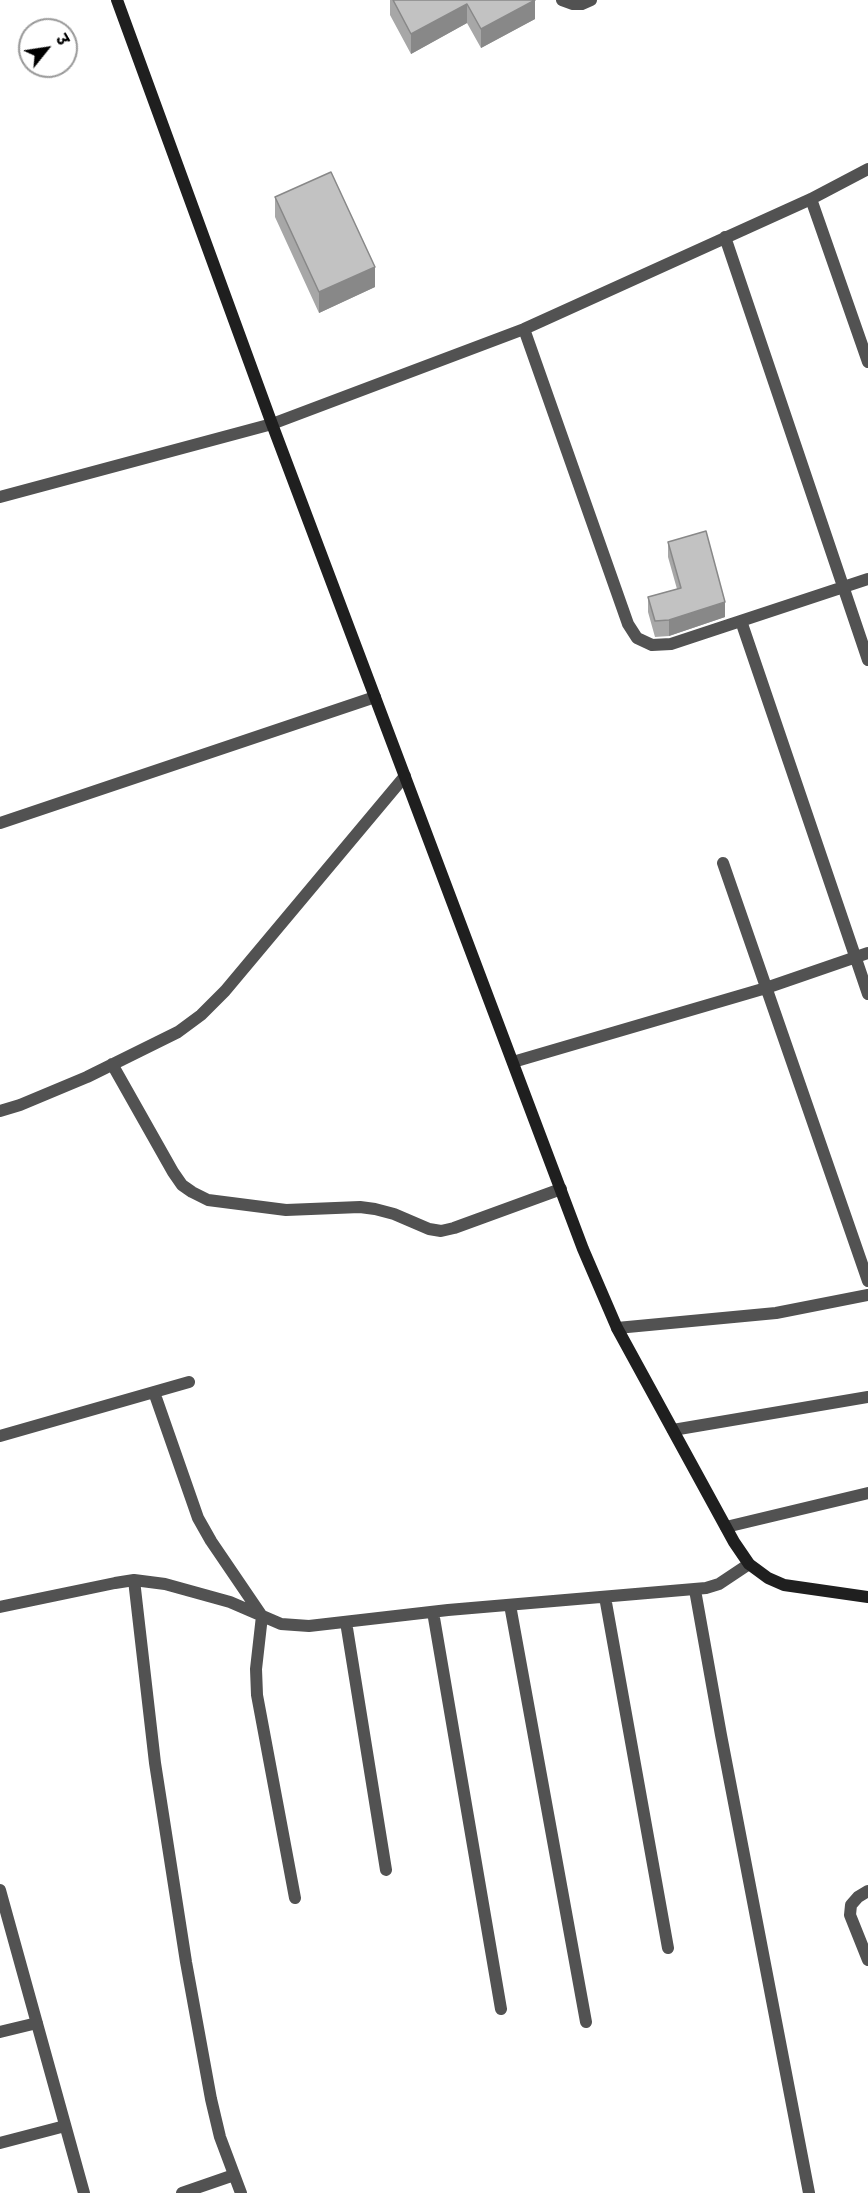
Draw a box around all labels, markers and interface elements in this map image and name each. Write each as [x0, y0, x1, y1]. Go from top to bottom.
north arrow [18, 18, 78, 78]
text: उ [50, 30, 75, 49]

